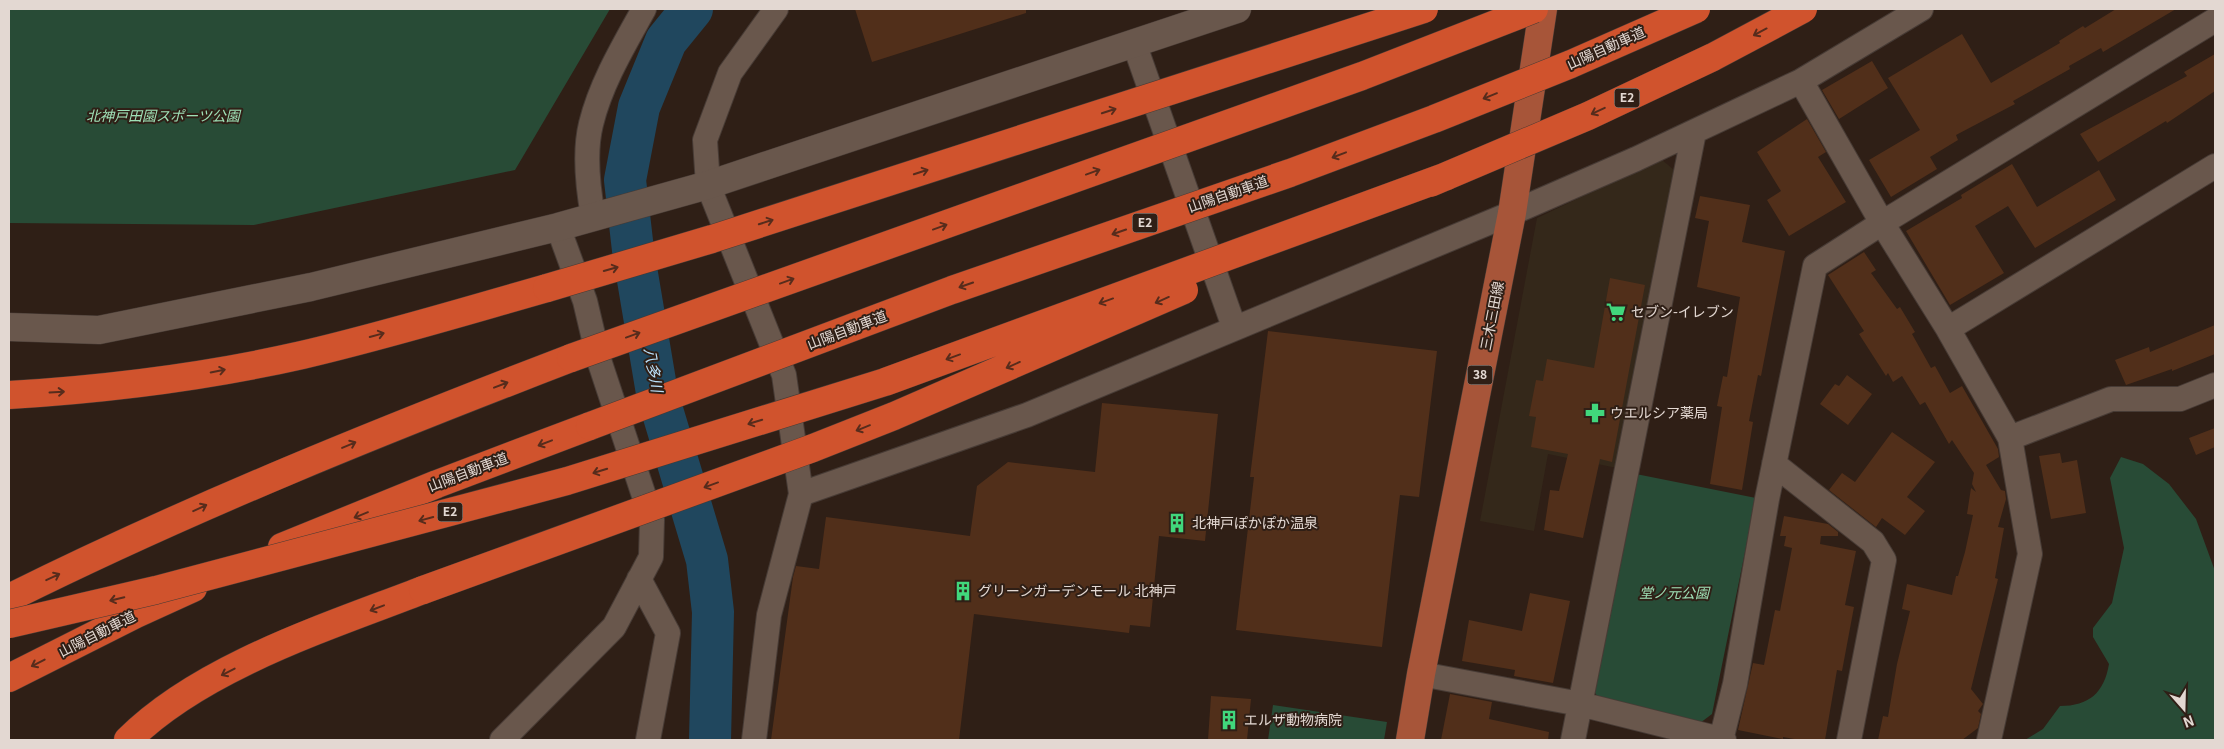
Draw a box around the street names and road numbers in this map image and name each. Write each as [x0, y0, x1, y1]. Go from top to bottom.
street label: 山陽自動車道 [1563, 21, 1648, 73]
road number: E2 [1614, 89, 1640, 108]
street label: 山陽自動車道 [1185, 170, 1271, 216]
road number: E2 [1132, 214, 1158, 232]
street label: 三木三田線 [1475, 280, 1508, 352]
street label: 山陽自動車道 [804, 305, 889, 353]
road number: 38 [1468, 366, 1492, 384]
street label: 山陽自動車道 [425, 447, 510, 495]
road number: E2 [438, 502, 462, 522]
street label: 山陽自動車道 [55, 605, 139, 661]

